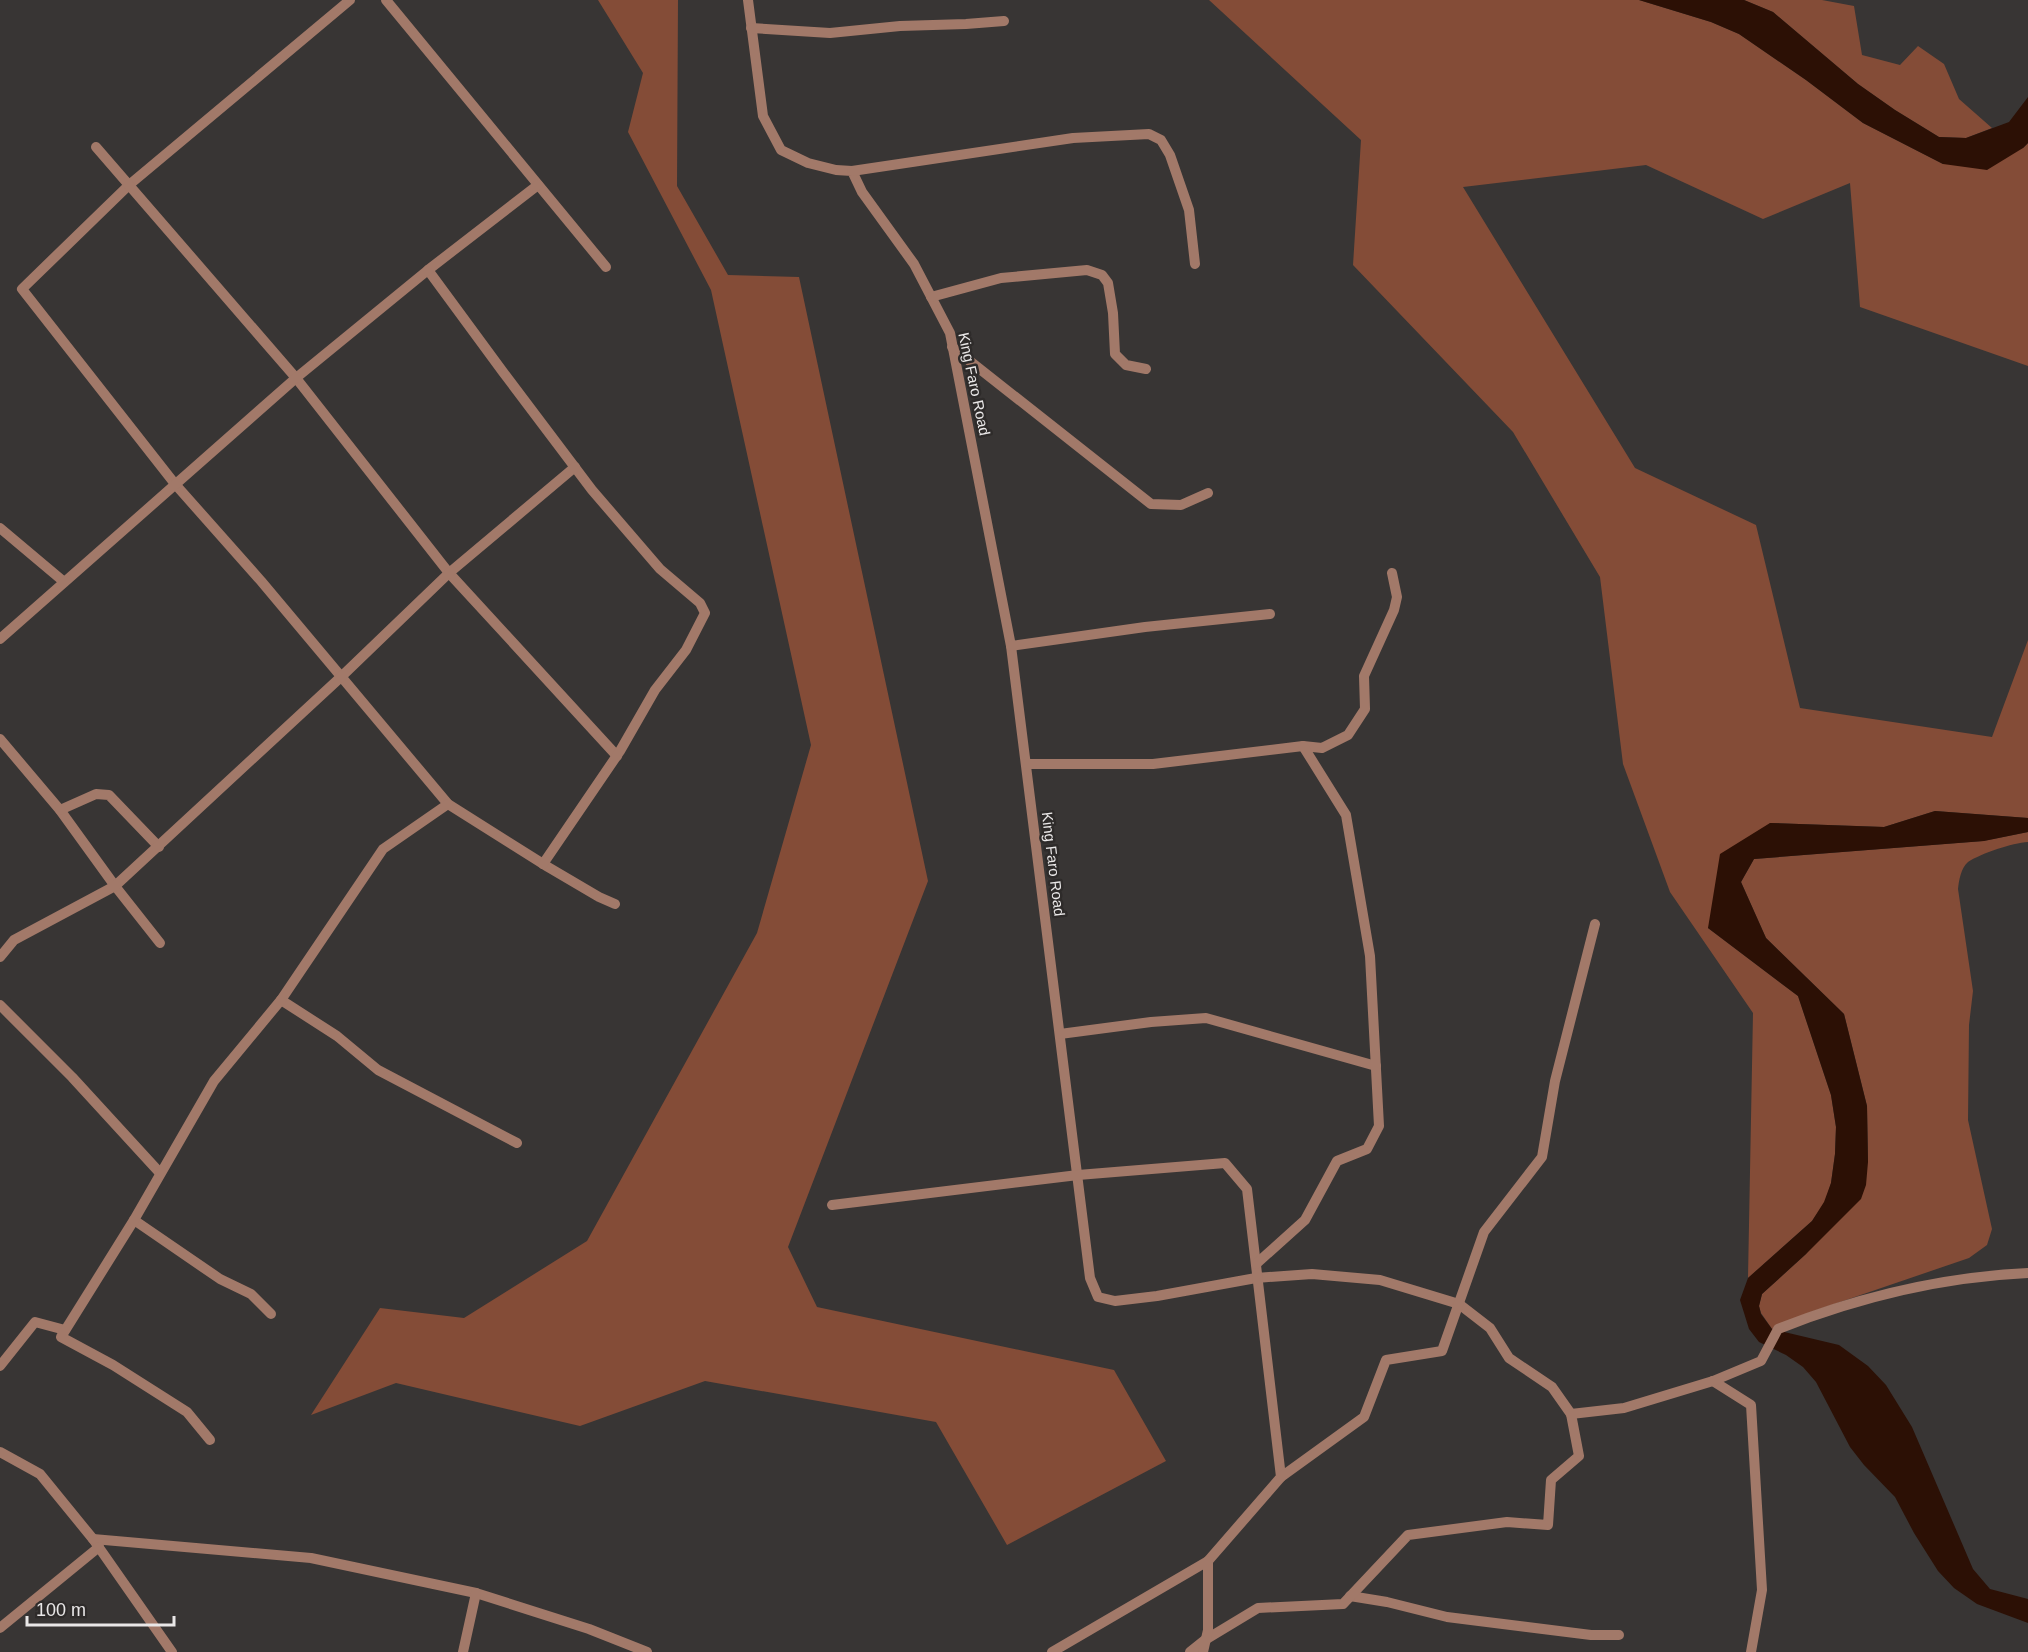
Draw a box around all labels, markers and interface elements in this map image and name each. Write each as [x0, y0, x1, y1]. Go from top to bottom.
street label: King Faro Road [955, 331, 994, 437]
street label: King Faro Road [1039, 811, 1068, 917]
scale bar [27, 1589, 174, 1627]
text: 100 m [36, 1600, 86, 1620]

